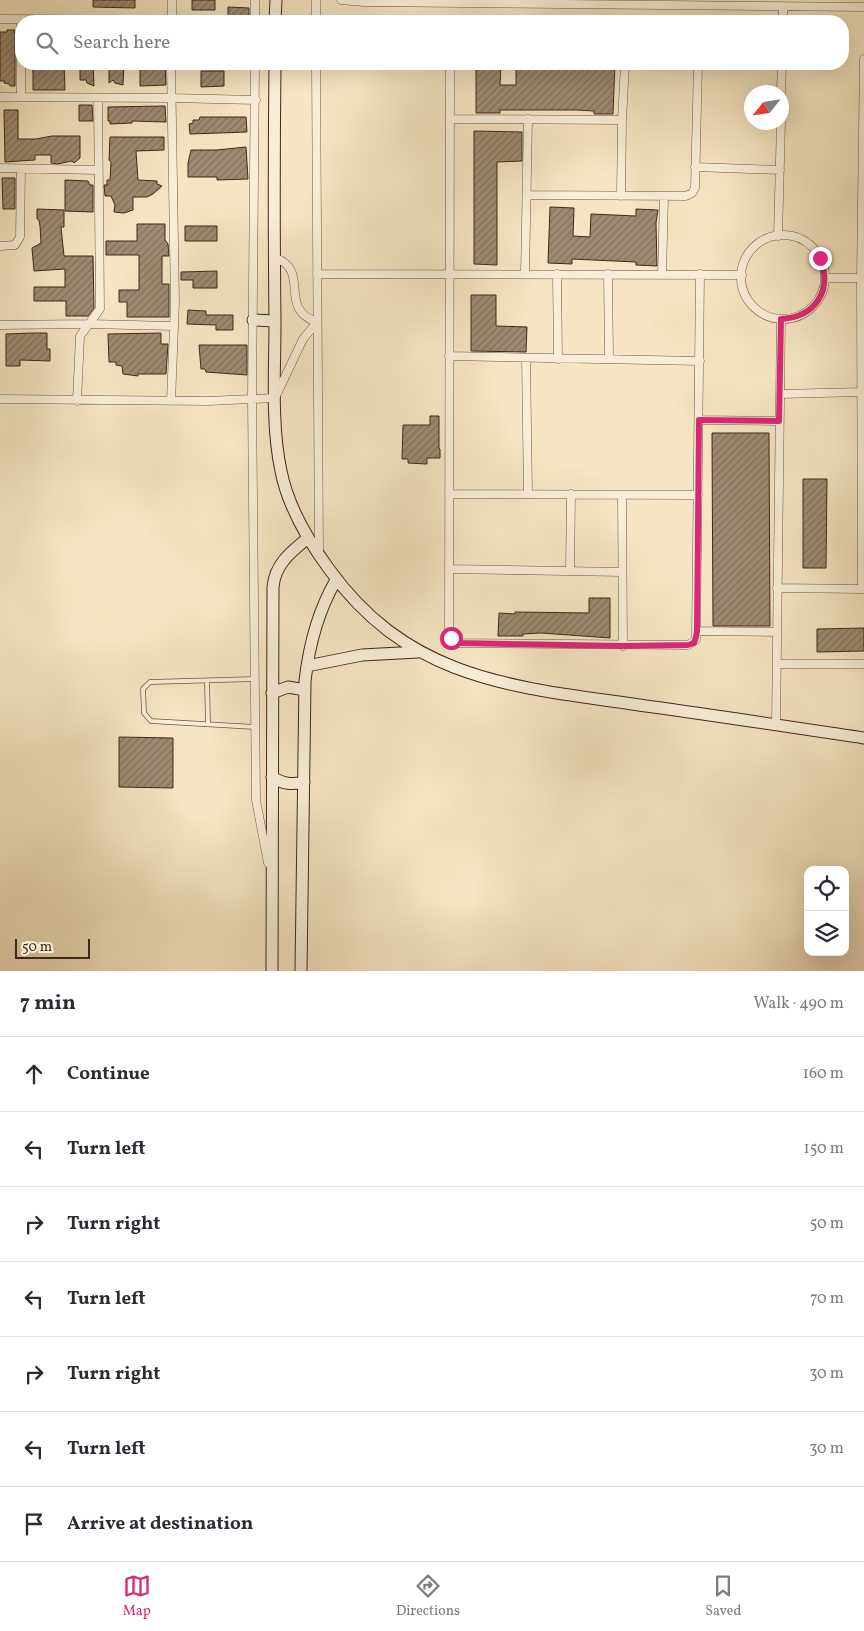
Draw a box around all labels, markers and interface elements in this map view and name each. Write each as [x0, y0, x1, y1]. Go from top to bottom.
search box [15, 15, 849, 70]
icon: search [33, 29, 61, 57]
text: Search here [73, 30, 170, 56]
north arrow [744, 85, 789, 130]
route end [809, 247, 832, 270]
route start [440, 627, 463, 650]
map controls [804, 866, 849, 956]
button: locate [804, 866, 849, 911]
button: layers [804, 911, 849, 956]
scale bar [15, 936, 90, 959]
text: 50 m [22, 938, 52, 957]
text: 7 min [20, 989, 76, 1018]
text: Walk · 490 m [753, 993, 844, 1015]
icon: ahead [20, 1060, 48, 1088]
text: Continue [67, 1061, 150, 1087]
text: 160 m [803, 1063, 844, 1085]
icon: left [20, 1135, 48, 1163]
text: Turn left [67, 1136, 146, 1162]
text: 150 m [803, 1138, 844, 1160]
icon: right [20, 1210, 48, 1238]
text: Turn right [67, 1211, 160, 1237]
text: 50 m [810, 1213, 844, 1235]
icon: left [20, 1285, 48, 1313]
text: Turn left [67, 1286, 146, 1312]
text: 70 m [810, 1288, 844, 1310]
icon: right [20, 1360, 48, 1388]
text: Turn right [67, 1361, 160, 1387]
text: 30 m [809, 1363, 844, 1385]
icon: left [20, 1435, 48, 1463]
text: Turn left [67, 1436, 146, 1462]
text: 30 m [809, 1438, 844, 1460]
icon: arrive [20, 1510, 48, 1538]
text: Arrive at destination [67, 1511, 253, 1537]
tab: Map [123, 1572, 151, 1621]
tab: Directions [396, 1572, 460, 1621]
tab: Saved [705, 1572, 741, 1621]

